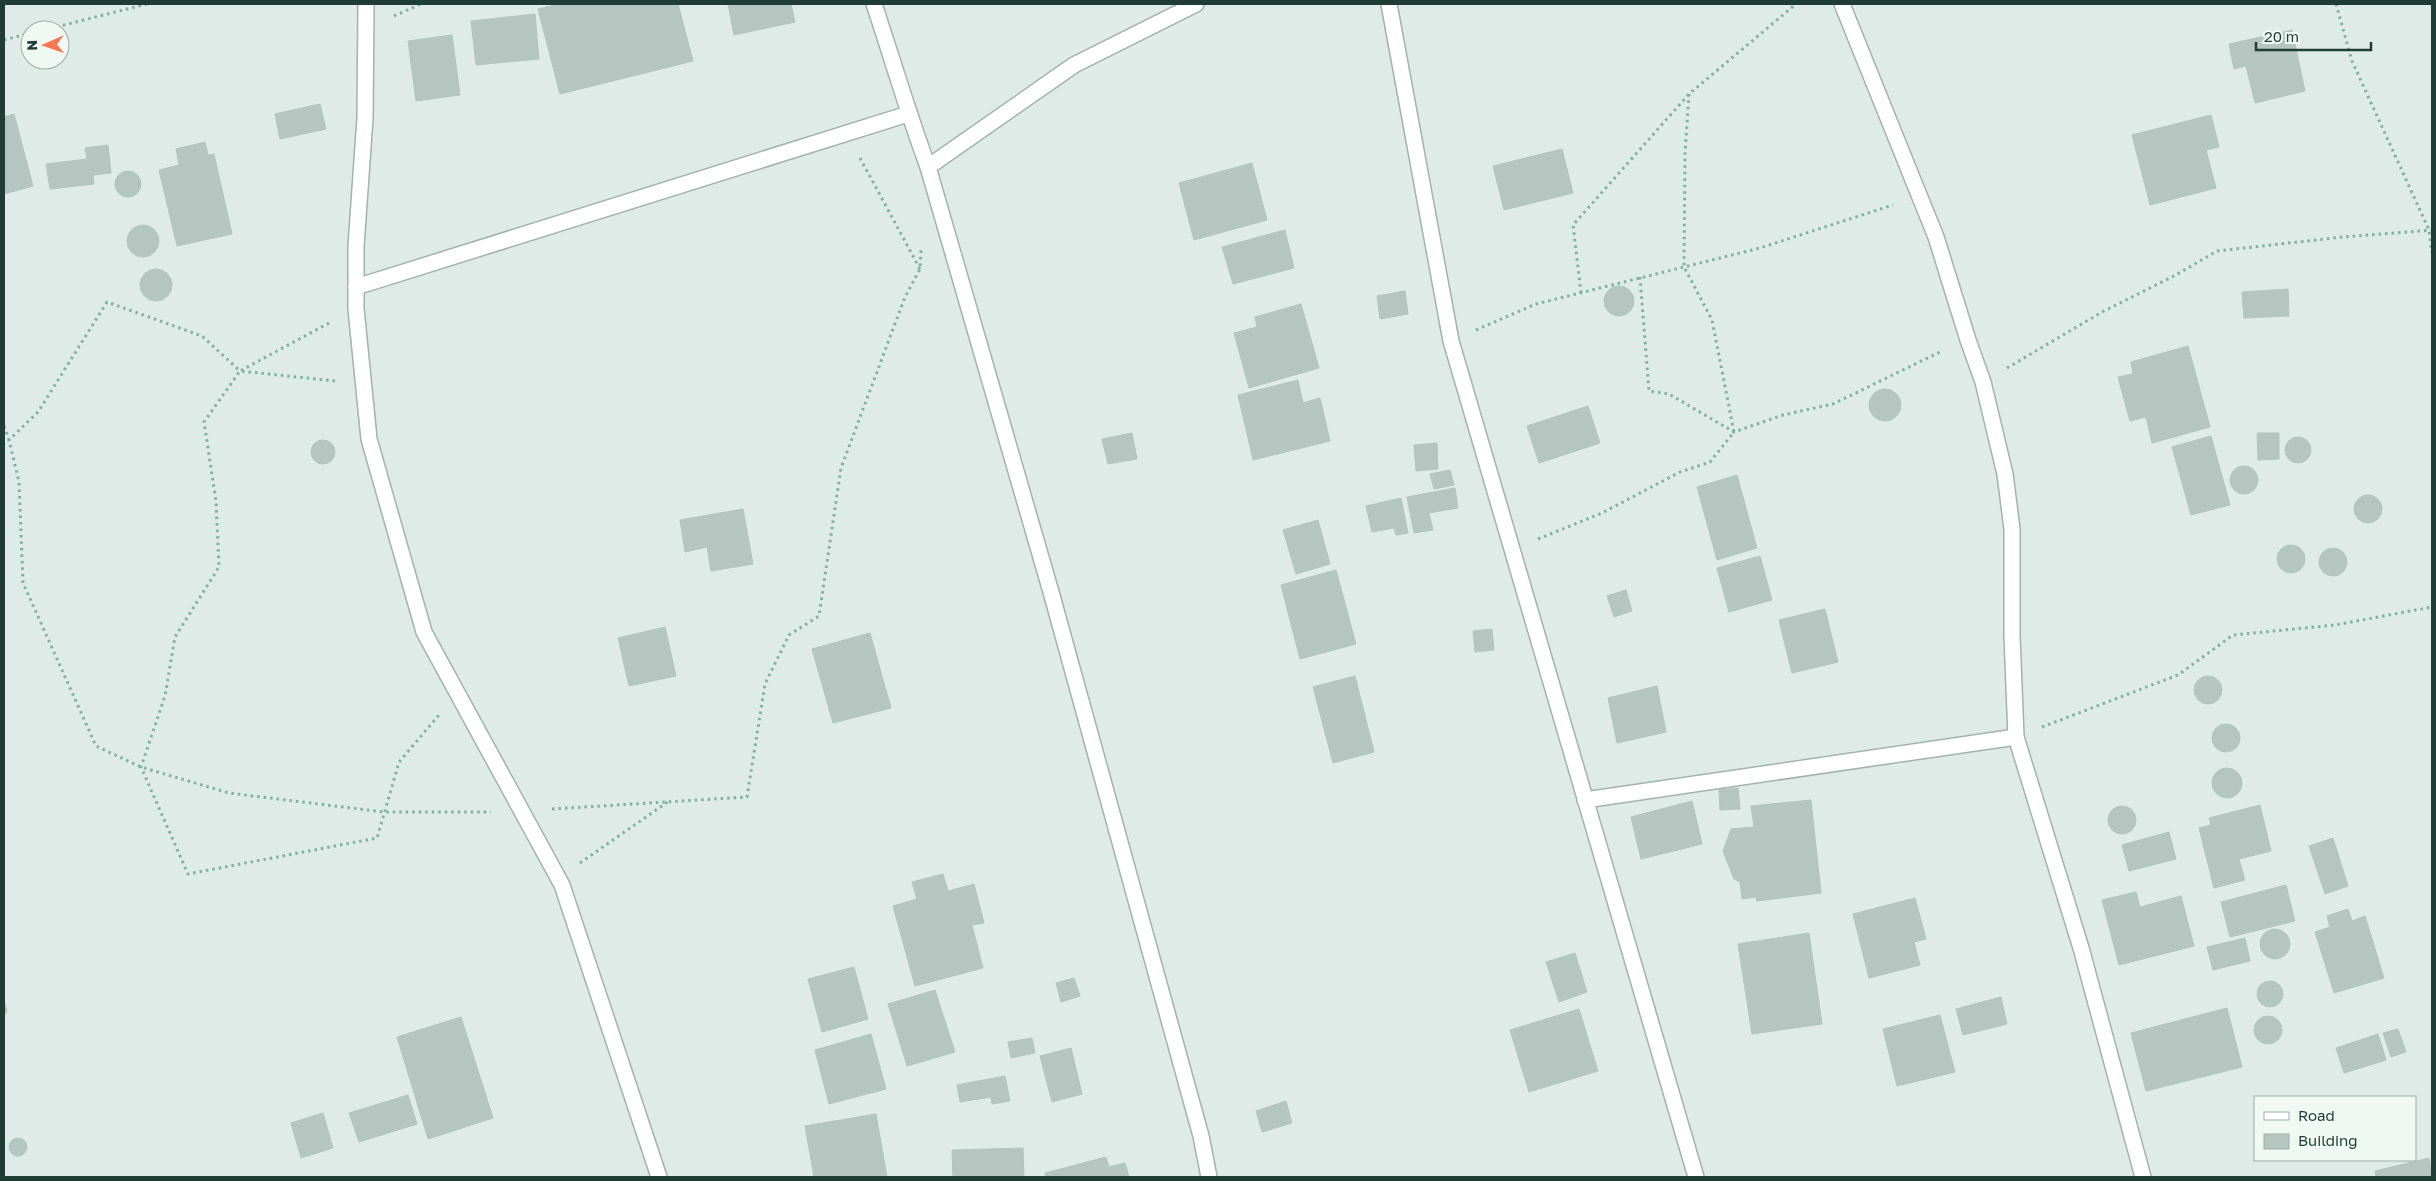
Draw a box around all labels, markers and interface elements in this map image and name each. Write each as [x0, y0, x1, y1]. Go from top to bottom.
north arrow [20, 20, 70, 70]
scale bar [2256, 20, 2371, 52]
text: 20 m [2264, 27, 2299, 45]
text: N [23, 40, 40, 51]
legend [2254, 1096, 2416, 1161]
text: Road [2298, 1106, 2335, 1124]
text: Building [2298, 1131, 2358, 1149]

